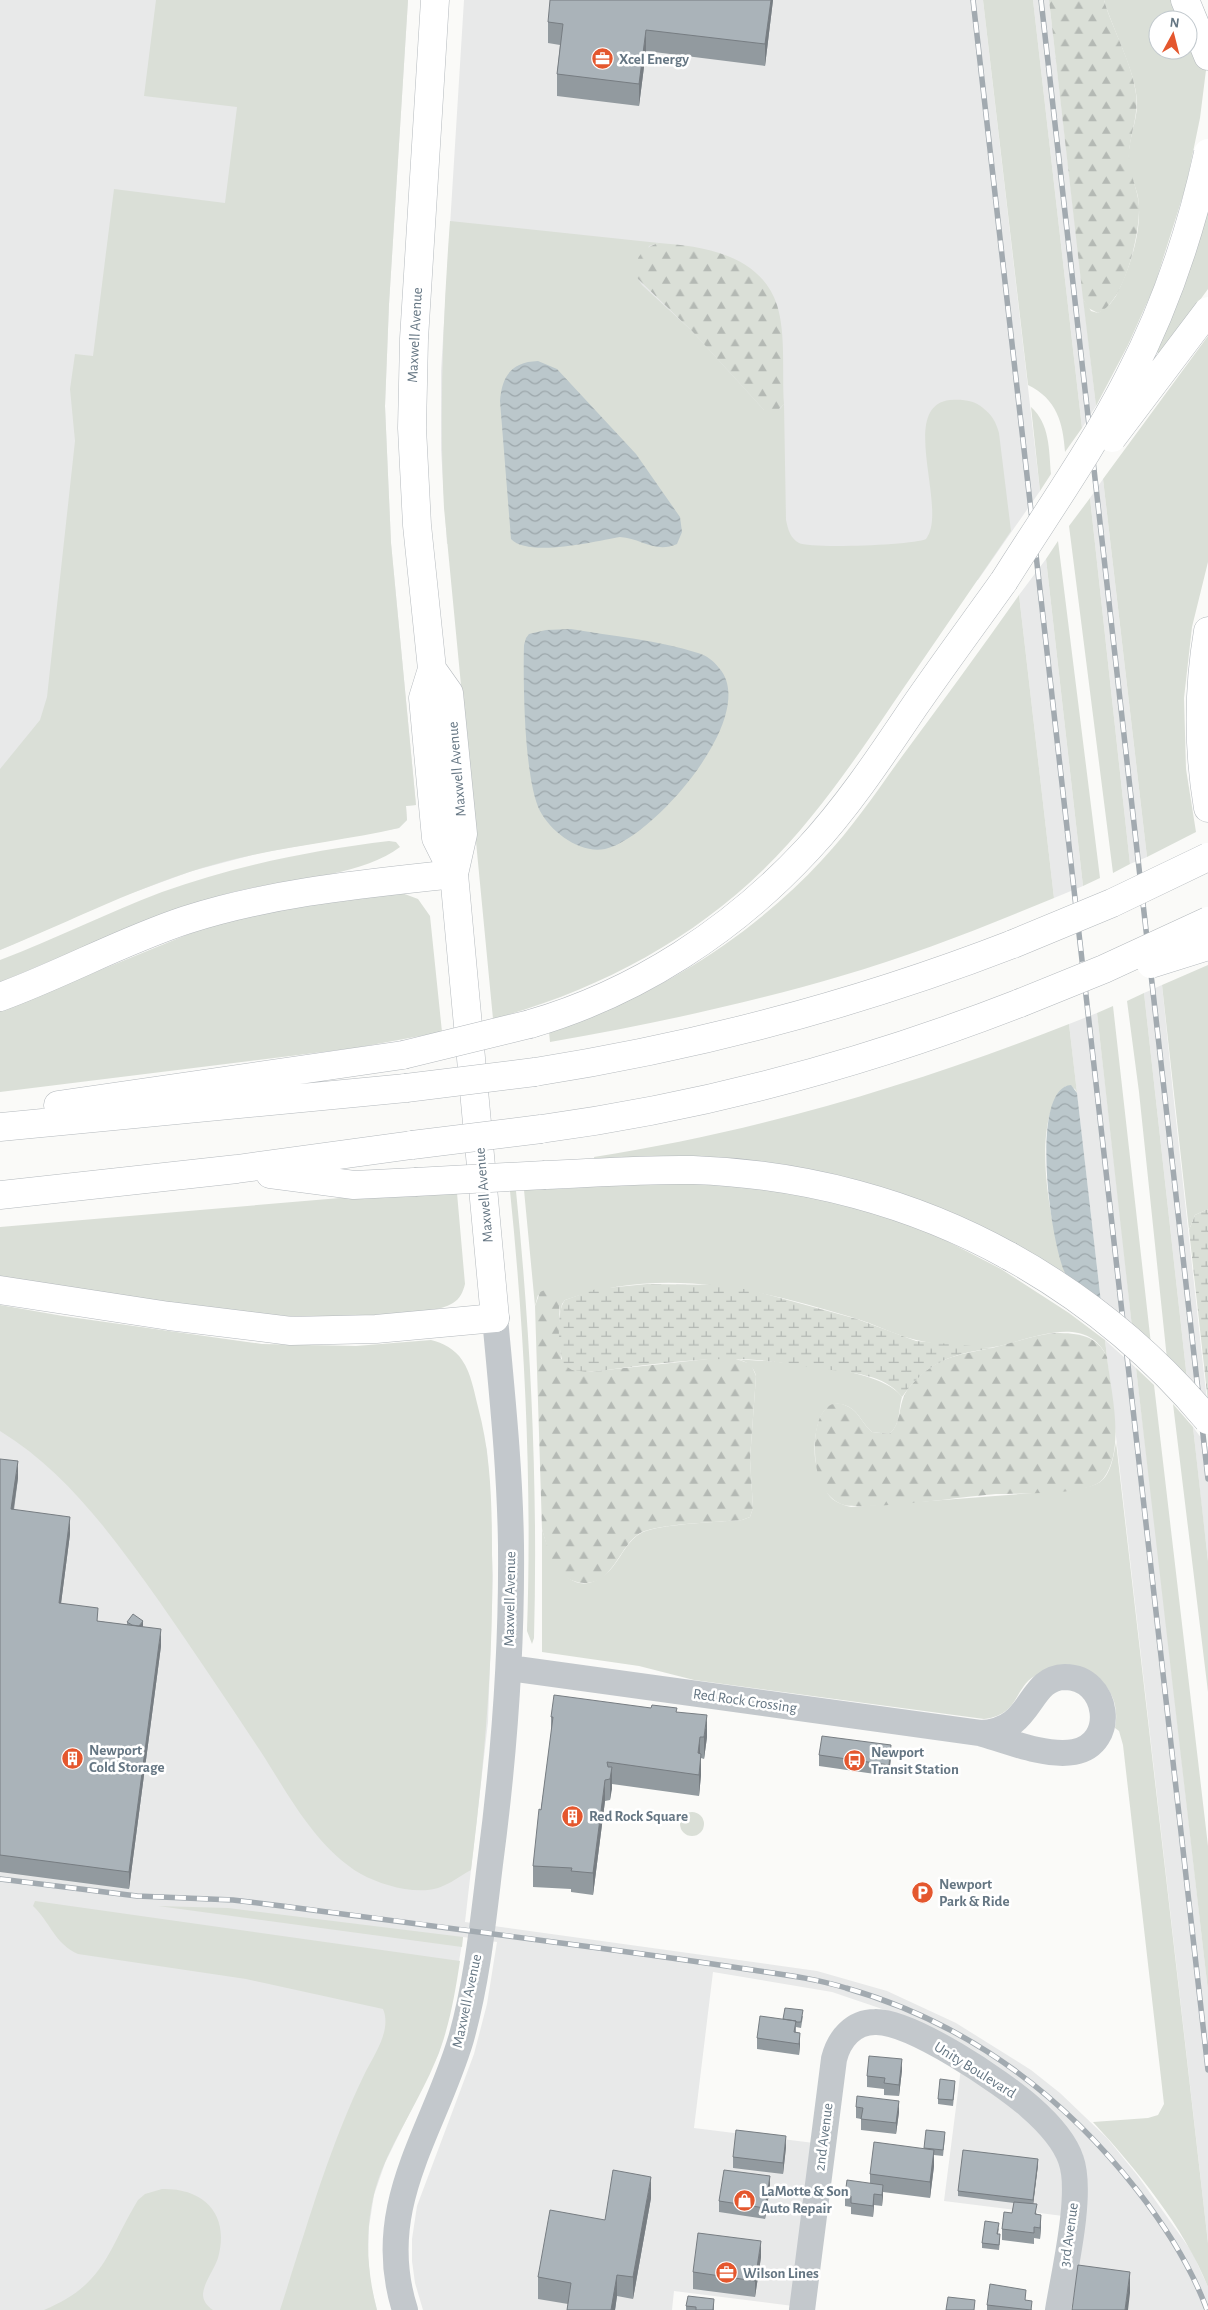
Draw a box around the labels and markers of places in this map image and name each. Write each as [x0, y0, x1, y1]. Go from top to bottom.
office icon: Xcel Energy [591, 47, 615, 71]
place label: Xcel Energy [619, 52, 689, 67]
place label: Newport Cold Storage [89, 1743, 165, 1775]
place label: Newport Transit Station [871, 1745, 959, 1777]
building icon: Newport Cold Storage [61, 1747, 85, 1771]
bus stop icon: Newport Transit Station [843, 1749, 867, 1773]
building icon: Red Rock Square [561, 1804, 585, 1828]
place label: Red Rock Square [589, 1809, 688, 1824]
place label: Newport Park & Ride [939, 1877, 1010, 1909]
parking icon: Newport Park & Ride [911, 1881, 935, 1905]
place label: LaMotte & Son Auto Repair [761, 2184, 849, 2216]
shop icon: LaMotte & Son Auto Repair [733, 2188, 757, 2212]
office icon: Wilson Lines [715, 2261, 739, 2285]
place label: Wilson Lines [743, 2266, 819, 2281]

